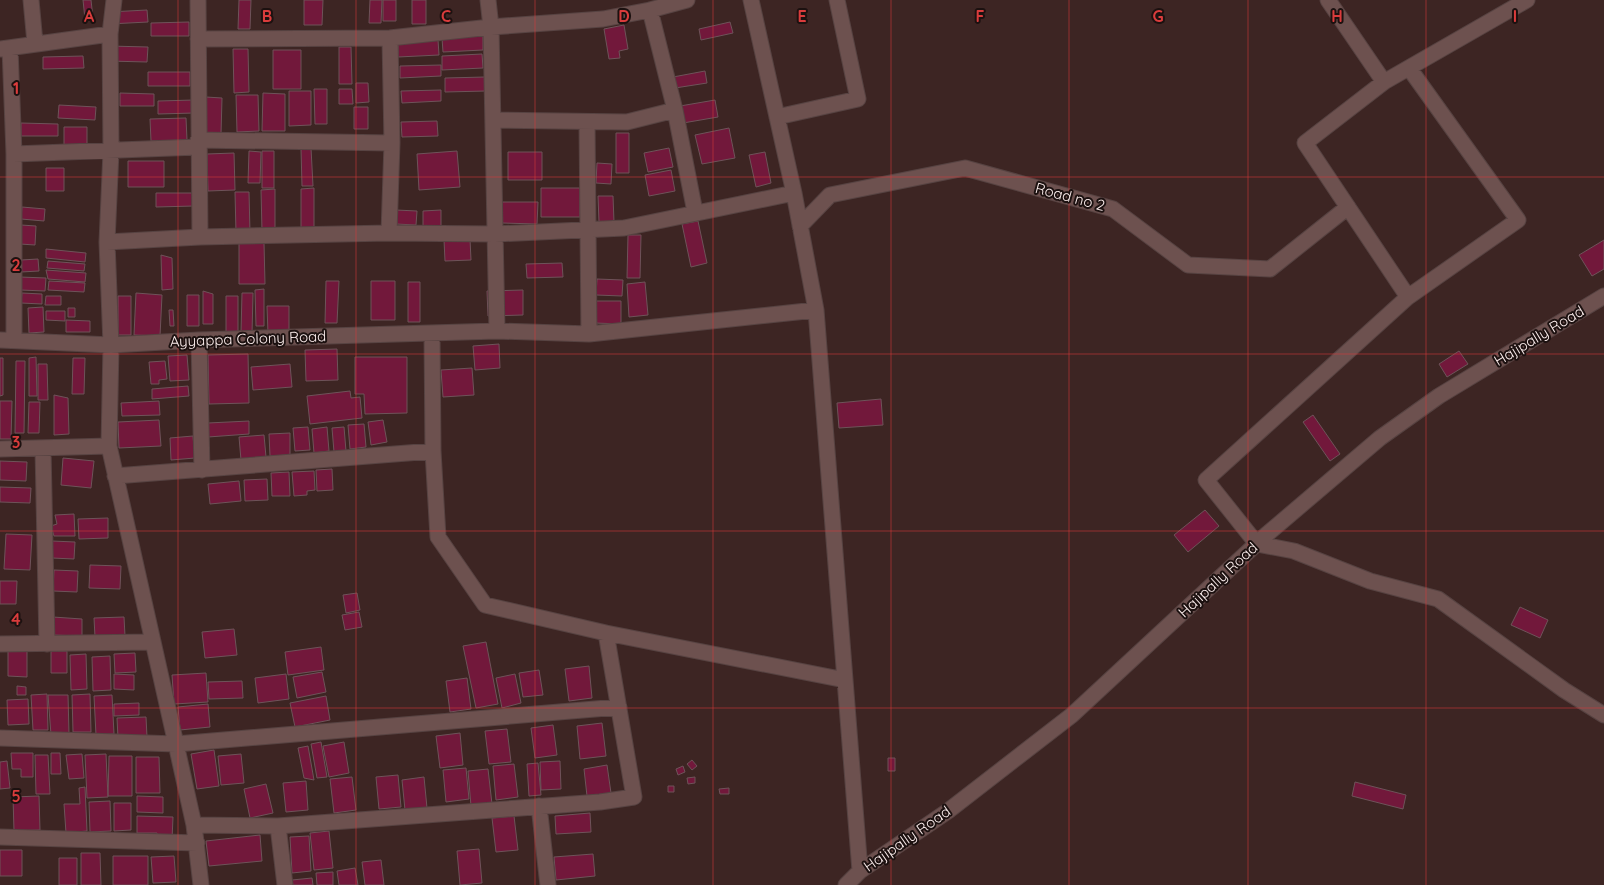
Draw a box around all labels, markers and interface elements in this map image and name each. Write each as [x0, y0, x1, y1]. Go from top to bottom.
text: A [84, 6, 95, 26]
text: B [262, 6, 272, 26]
text: C [441, 6, 451, 26]
text: D [618, 6, 630, 26]
text: E [797, 6, 807, 26]
text: F [976, 6, 985, 26]
text: G [1152, 6, 1164, 26]
text: H [1331, 6, 1343, 26]
text: I [1513, 6, 1517, 26]
text: 1 [13, 78, 19, 98]
street label: Road no 2 [1033, 178, 1107, 215]
text: 2 [11, 255, 21, 275]
street label: Hajipally Road [1490, 301, 1587, 370]
street label: Ayyappa Colony Road [169, 326, 327, 351]
text: 3 [12, 432, 20, 452]
street label: Hajipally Road [1174, 538, 1261, 621]
text: 4 [11, 609, 21, 629]
text: 5 [11, 786, 21, 806]
street label: Hajipally Road [860, 802, 954, 876]

